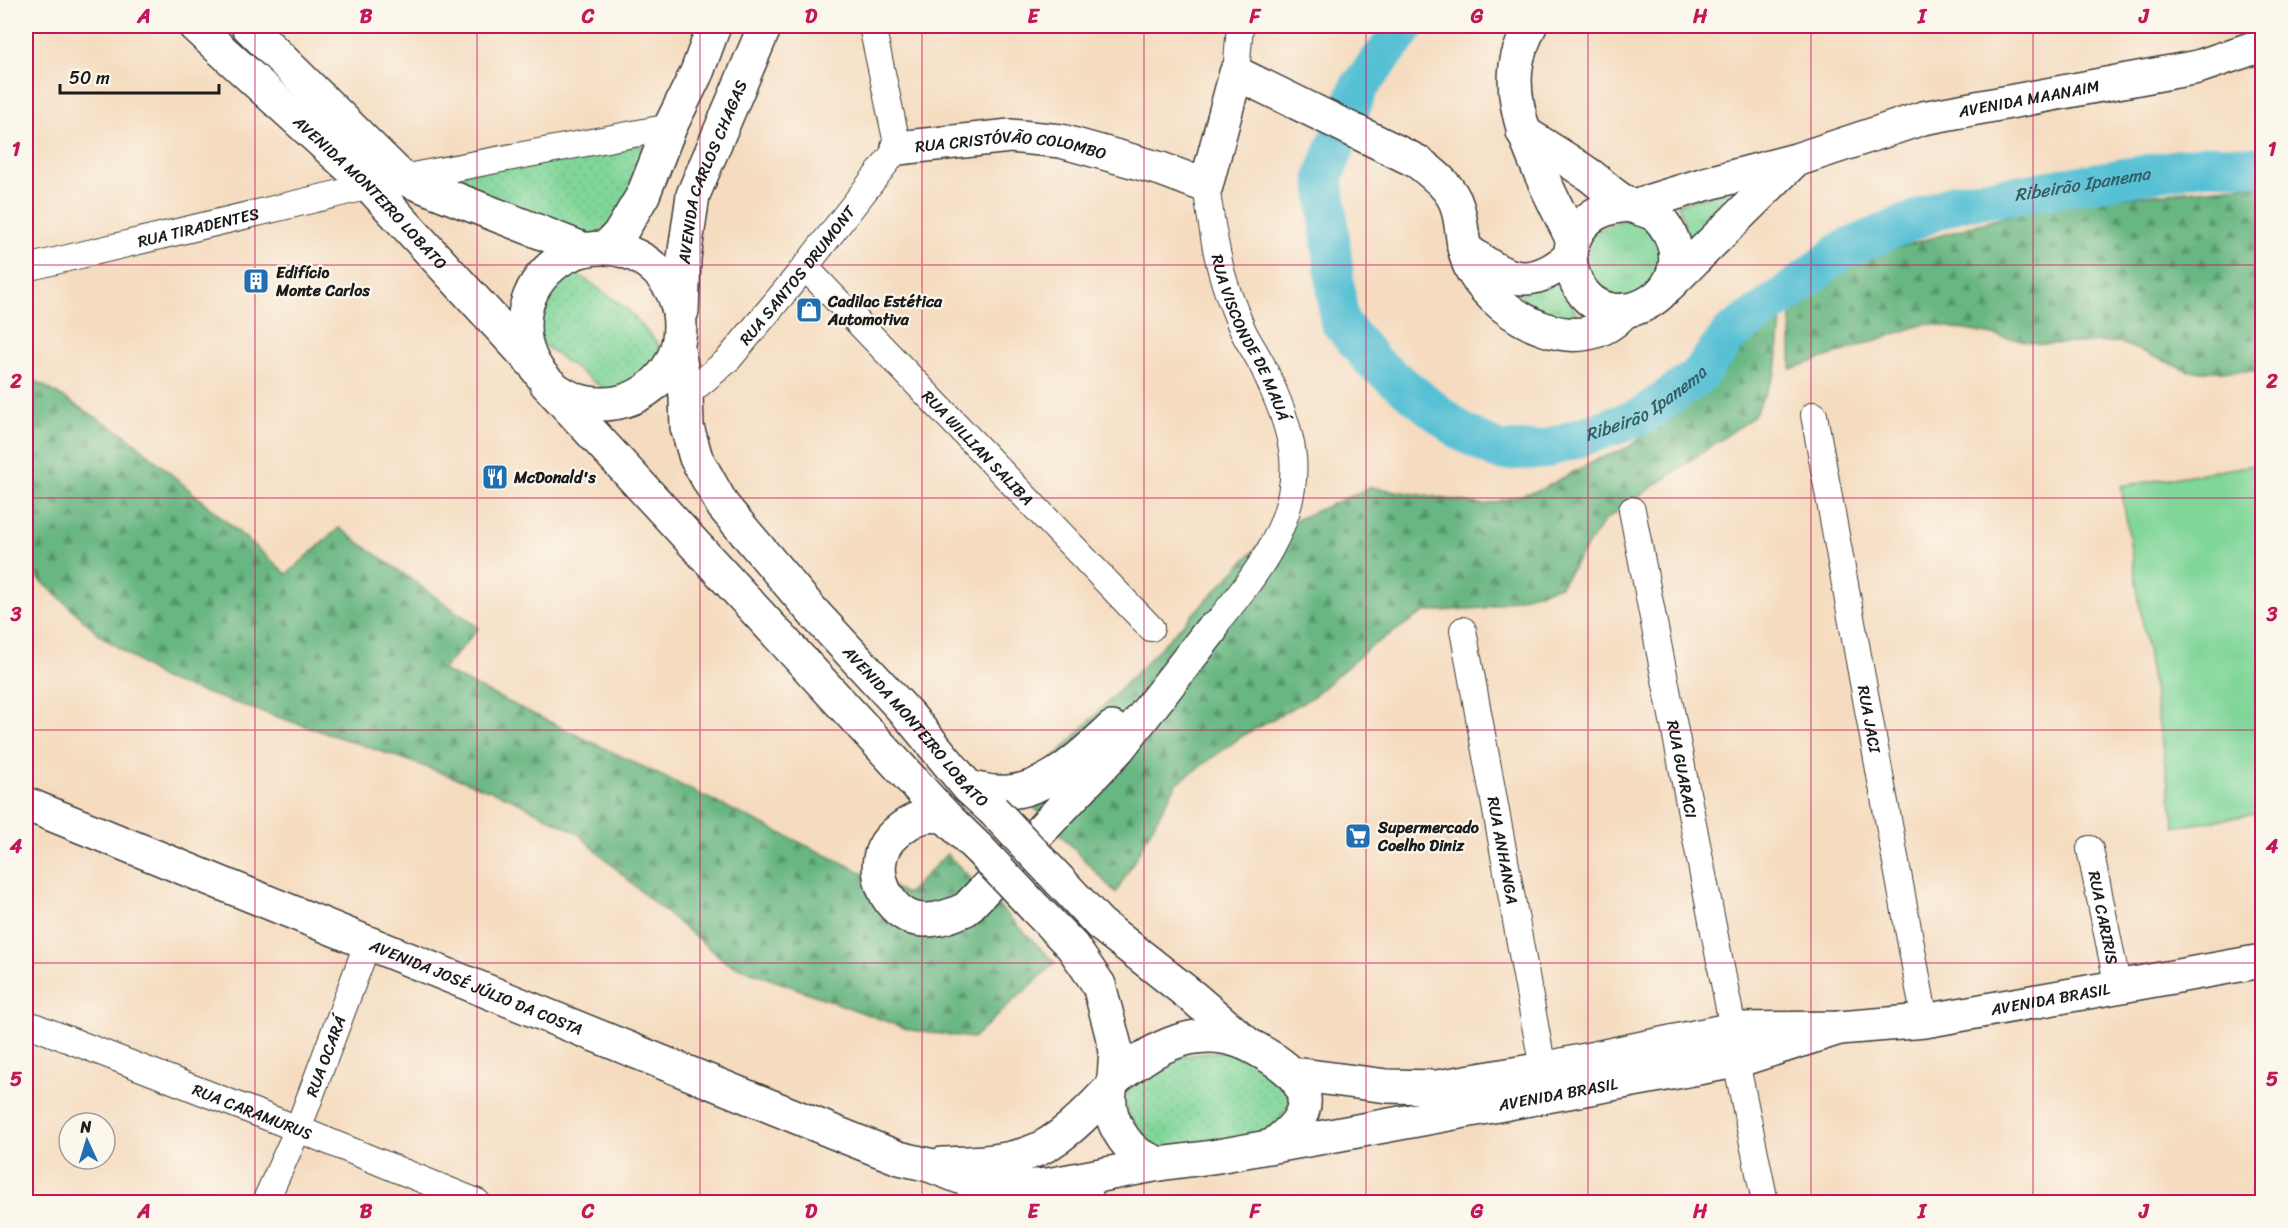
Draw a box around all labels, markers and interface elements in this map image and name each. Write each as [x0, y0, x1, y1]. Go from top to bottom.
text: A [136, 0, 151, 34]
text: B [360, 0, 373, 34]
text: C [581, 0, 595, 34]
text: D [805, 0, 818, 34]
text: E [1027, 0, 1040, 34]
text: F [1249, 0, 1262, 34]
text: G [1470, 0, 1484, 34]
text: H [1692, 0, 1708, 34]
text: I [1917, 0, 1928, 34]
text: J [2138, 0, 2150, 34]
scale bar [60, 57, 219, 95]
text: 50 m [69, 62, 110, 94]
street label: AVENIDA MAANAIM [1955, 72, 2102, 126]
street label: AVENIDA CARLOS CHAGAS [670, 75, 755, 265]
street label: AVENIDA MONTEIRO LOBATO [286, 108, 454, 277]
street label: RUA CRISTÓVÃO COLOMBO [914, 122, 1110, 168]
text: 1 [12, 132, 21, 167]
text: 1 [2268, 132, 2277, 167]
water label: Ribeirão Ipanema [2013, 157, 2155, 211]
street label: RUA SANTOS DRUMONT [732, 198, 864, 352]
street label: RUA TIRADENTES [135, 199, 262, 256]
street label: RUA VISCONDE DE MAUÁ [1203, 251, 1299, 427]
place label: Edifício Monte Carlos [275, 258, 370, 305]
building icon: Edifício Monte Carlos [241, 266, 271, 296]
place label: Cadilac Estética Automotiva [827, 287, 943, 334]
shop icon: Cadilac Estética Automotiva [794, 295, 824, 325]
water label: Ribeirão Ipanema [1580, 358, 1717, 451]
text: 2 [9, 364, 22, 399]
text: 2 [2265, 364, 2278, 399]
street label: RUA WILLIAN SALIBA [915, 383, 1041, 513]
restaurant icon: McDonald's [480, 462, 510, 492]
place label: McDonald's [513, 463, 596, 492]
text: 3 [10, 597, 22, 632]
text: 3 [2266, 597, 2278, 632]
street label: AVENIDA MONTEIRO LOBATO [835, 638, 996, 815]
street label: RUA JACI [1849, 683, 1890, 757]
street label: RUA GUARACI [1658, 718, 1706, 821]
street label: RUA ANHANGA [1479, 794, 1527, 907]
place label: Supermercado Coelho Diniz [1377, 813, 1480, 860]
supermarket icon: Supermercado Coelho Diniz [1343, 821, 1373, 851]
text: 4 [9, 829, 23, 864]
text: 4 [2265, 829, 2279, 864]
street label: RUA CARIRIS [2080, 868, 2127, 967]
street label: AVENIDA JOSÉ JÚLIO DA COSTA [364, 931, 587, 1044]
street label: AVENIDA BRASIL [1988, 974, 2113, 1024]
street label: RUA OCARÁ [297, 1009, 355, 1101]
text: 5 [10, 1062, 22, 1097]
text: 5 [2266, 1062, 2278, 1097]
street label: AVENIDA BRASIL [1495, 1069, 1621, 1120]
street label: RUA CARAMURUS [188, 1075, 317, 1148]
north arrow [57, 1111, 117, 1171]
text: N [78, 1112, 93, 1141]
text: A [136, 1194, 151, 1228]
text: B [360, 1194, 373, 1228]
text: C [581, 1194, 595, 1228]
text: D [805, 1194, 818, 1228]
text: E [1027, 1194, 1040, 1228]
text: F [1249, 1194, 1262, 1228]
text: G [1470, 1194, 1484, 1228]
text: H [1692, 1194, 1708, 1228]
text: I [1917, 1194, 1928, 1228]
text: J [2138, 1194, 2150, 1228]

